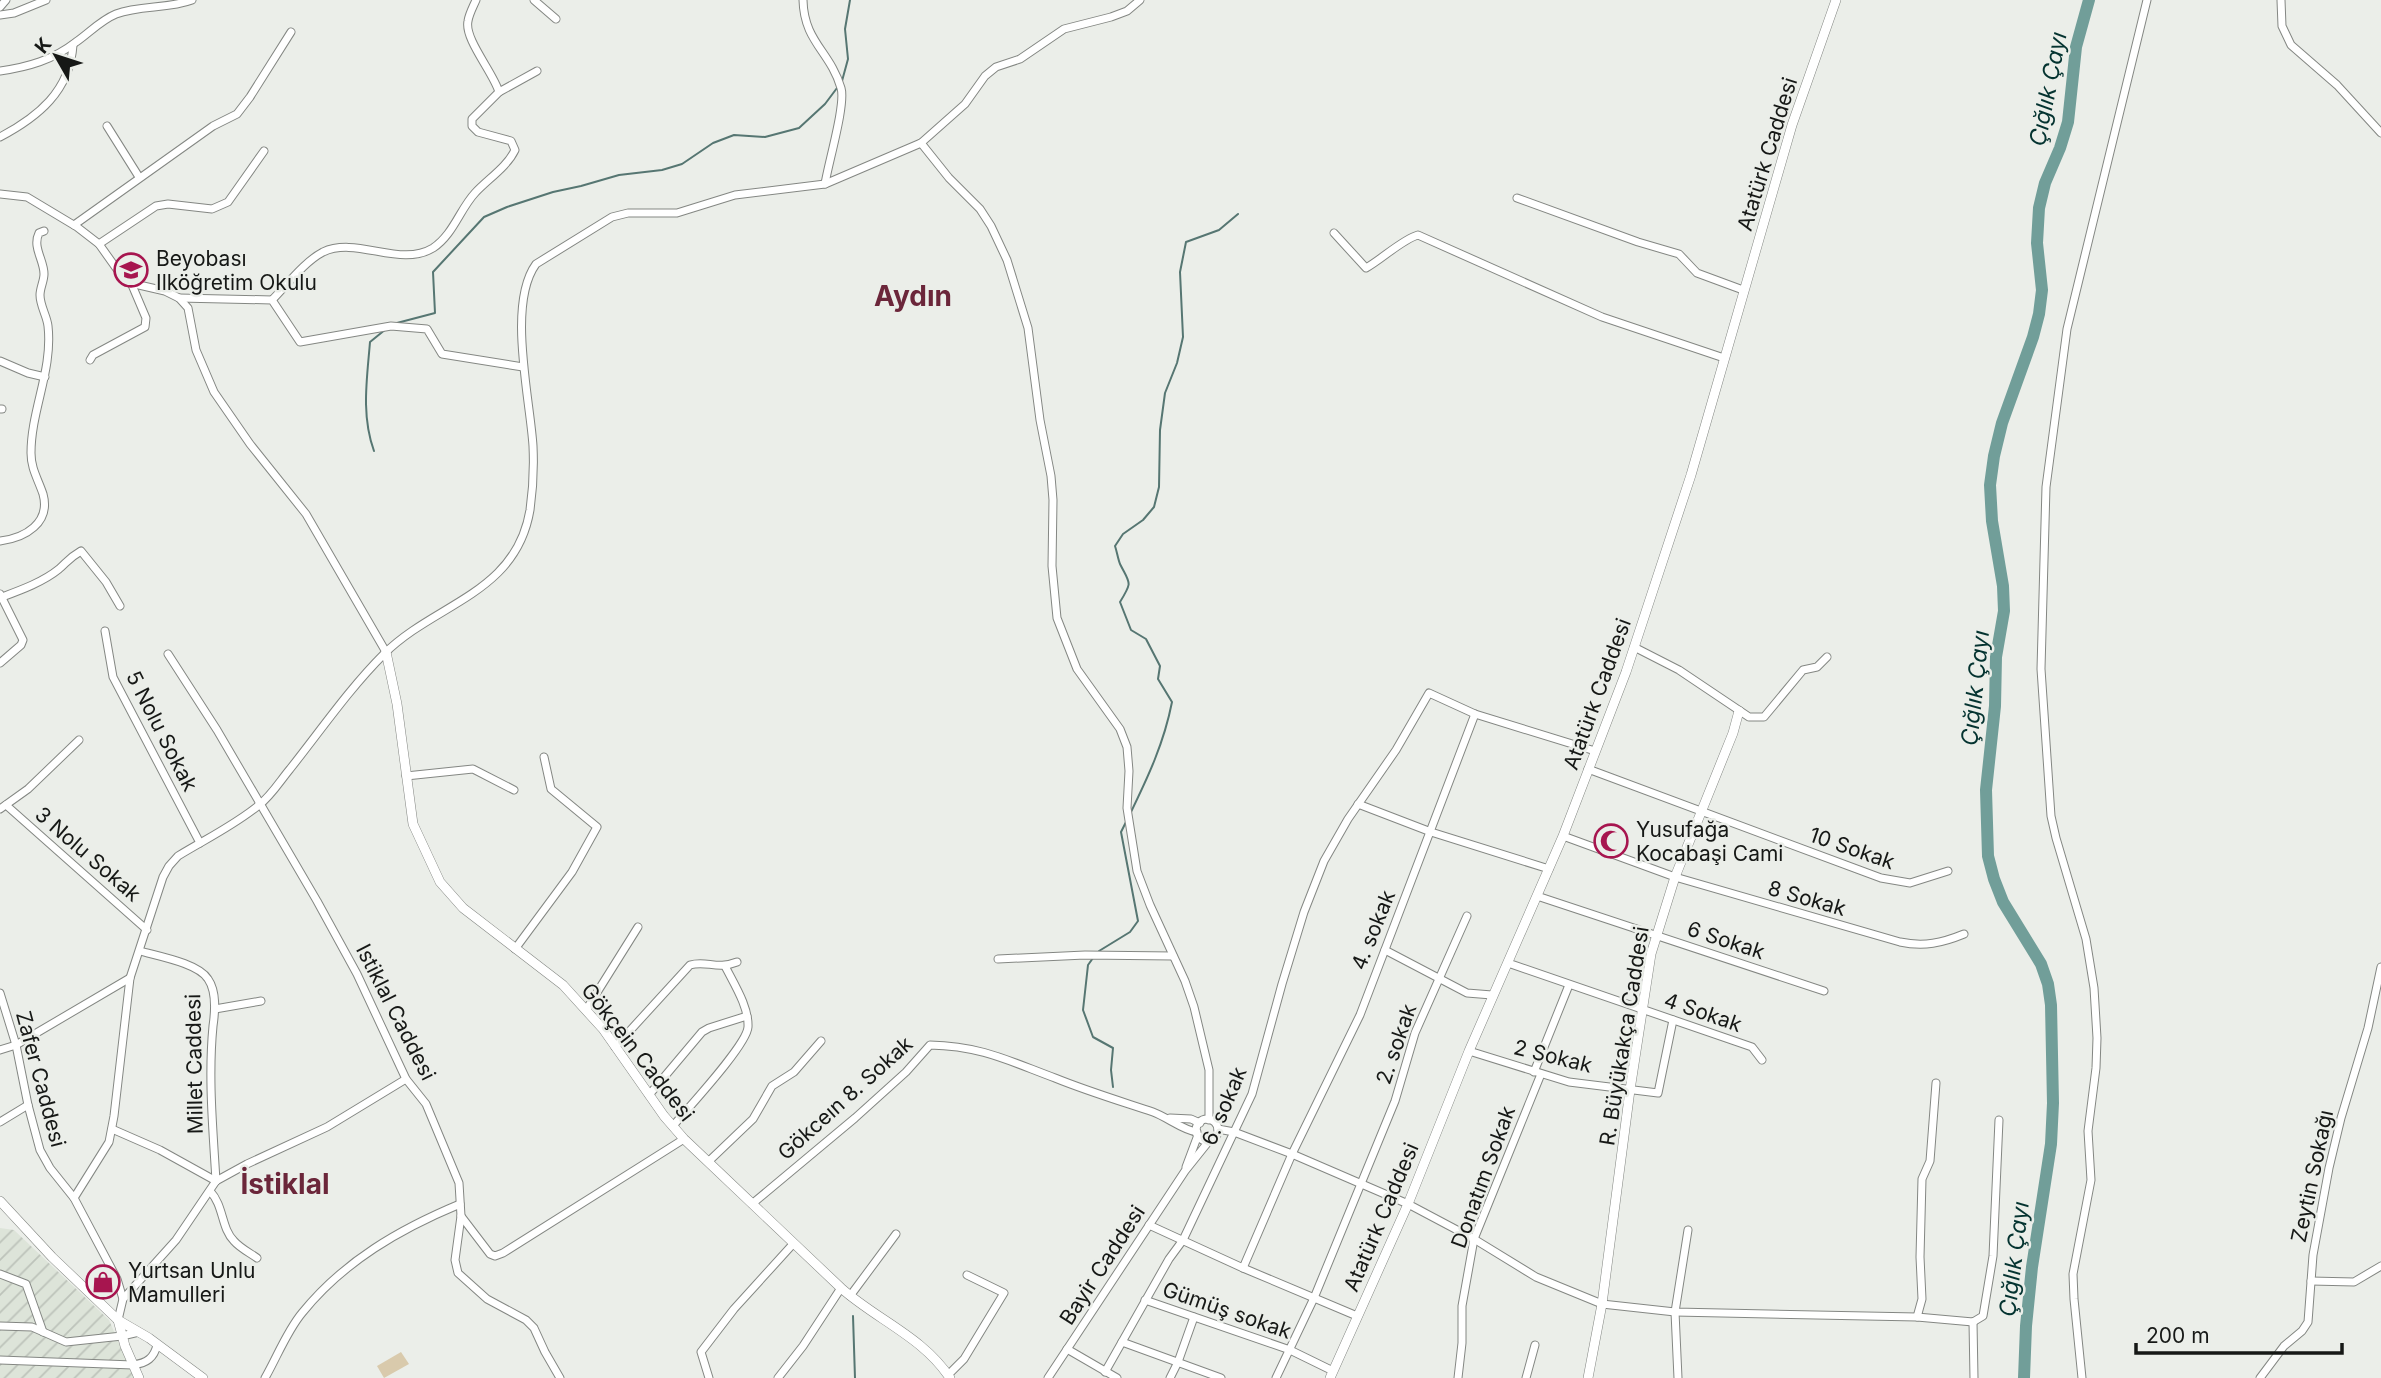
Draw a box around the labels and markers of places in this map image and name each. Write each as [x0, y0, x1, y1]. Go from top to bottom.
place label: Beyobası Ilköğretim Okulu [156, 246, 317, 295]
school or university icon: Beyobası Ilköğretim Okulu [112, 251, 150, 289]
place label: Yusufağa Kocabaşi Cami [1636, 817, 1783, 866]
mosque icon: Yusufağa Kocabaşi Cami [1592, 822, 1630, 860]
place label: Yurtsan Unlu Mamulleri [128, 1258, 255, 1307]
shop icon: Yurtsan Unlu Mamulleri [84, 1263, 122, 1301]

